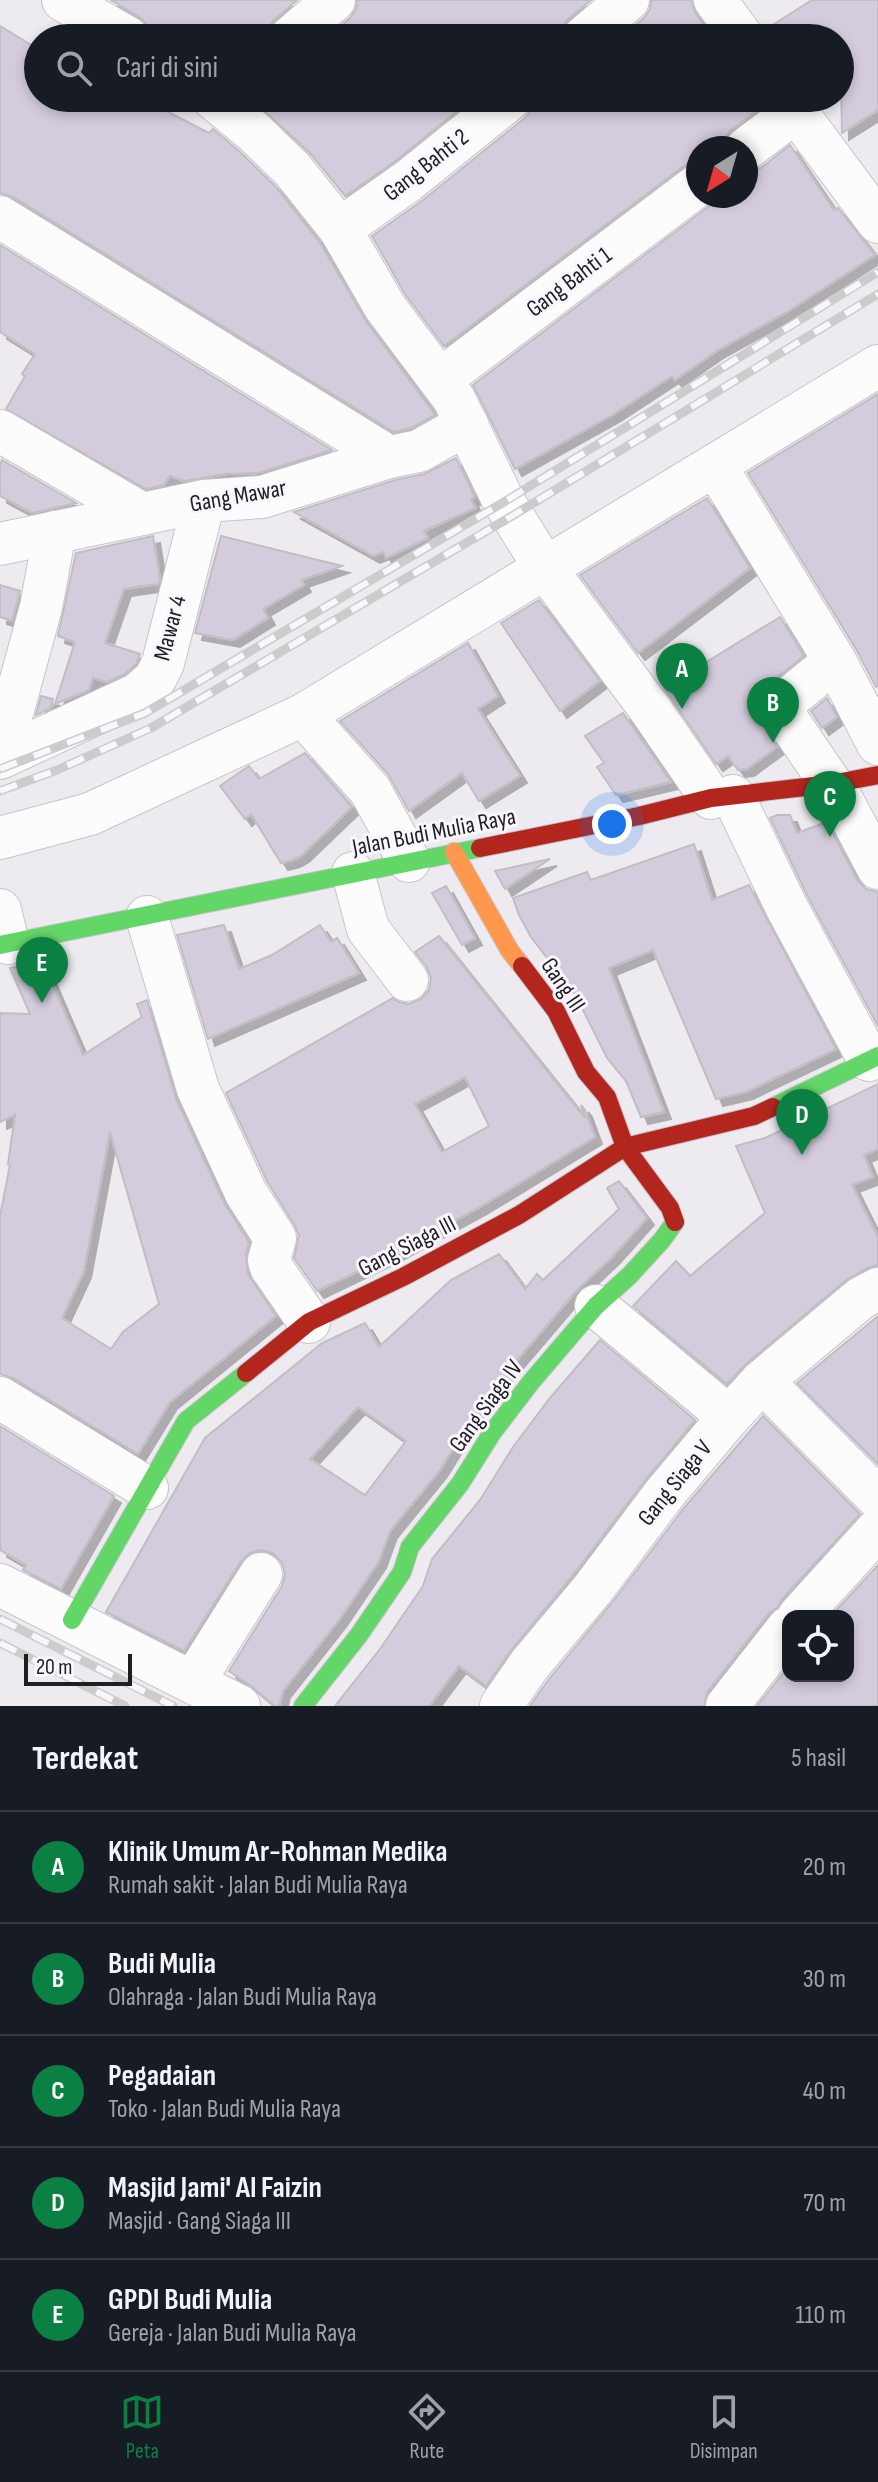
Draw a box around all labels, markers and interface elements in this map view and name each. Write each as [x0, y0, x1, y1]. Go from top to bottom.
search box [24, 24, 854, 112]
icon: search [52, 46, 96, 90]
text: Cari di sini [116, 50, 218, 86]
street label: Gang Bahti 2 [377, 123, 475, 207]
north arrow [686, 136, 758, 208]
street label: Gang Bahti 1 [521, 240, 618, 323]
street label: Gang Mawar [188, 473, 289, 519]
street label: Mawar 4 [147, 592, 193, 664]
pin: A [656, 643, 708, 709]
pin: B [747, 677, 799, 743]
pin: C [804, 771, 856, 837]
street label: Jalan Budi Mulia Raya [349, 802, 518, 862]
your location [592, 804, 632, 844]
pin: E [16, 937, 68, 1003]
street label: Gang III [534, 952, 592, 1018]
pin: D [776, 1089, 828, 1155]
street label: Gang Siaga III [353, 1209, 461, 1283]
street label: Gang Siaga IV [443, 1354, 529, 1458]
street label: Gang Siaga V [632, 1434, 718, 1532]
map controls [782, 1610, 854, 1682]
button: locate [782, 1610, 854, 1682]
scale bar [24, 1650, 132, 1686]
text: 20 m [36, 1654, 73, 1681]
text: Terdekat [32, 1738, 138, 1779]
text: 5 hasil [791, 1743, 846, 1774]
text: Klinik Umum Ar-Rohman Medika [108, 1834, 448, 1870]
text: A [52, 1852, 64, 1883]
text: 20 m [803, 1852, 846, 1883]
text: Rumah sakit · Jalan Budi Mulia Raya [108, 1870, 408, 1901]
text: Budi Mulia [108, 1946, 216, 1982]
text: B [52, 1964, 64, 1995]
text: 30 m [803, 1964, 846, 1995]
text: Olahraga · Jalan Budi Mulia Raya [108, 1982, 377, 2013]
text: Pegadaian [108, 2058, 216, 2094]
text: C [51, 2076, 65, 2107]
text: 40 m [803, 2076, 846, 2107]
text: Toko · Jalan Budi Mulia Raya [108, 2094, 341, 2125]
text: Masjid Jami' Al Faizin [108, 2170, 322, 2206]
text: D [51, 2188, 65, 2219]
text: 70 m [803, 2188, 846, 2219]
text: Masjid · Gang Siaga III [108, 2206, 291, 2237]
text: GPDI Budi Mulia [108, 2282, 272, 2318]
text: E [52, 2300, 64, 2331]
text: 110 m [795, 2300, 846, 2331]
text: Gereja · Jalan Budi Mulia Raya [108, 2318, 357, 2349]
tab: Peta [120, 2390, 164, 2465]
tab: Rute [405, 2390, 449, 2465]
tab: Disimpan [690, 2390, 758, 2465]

